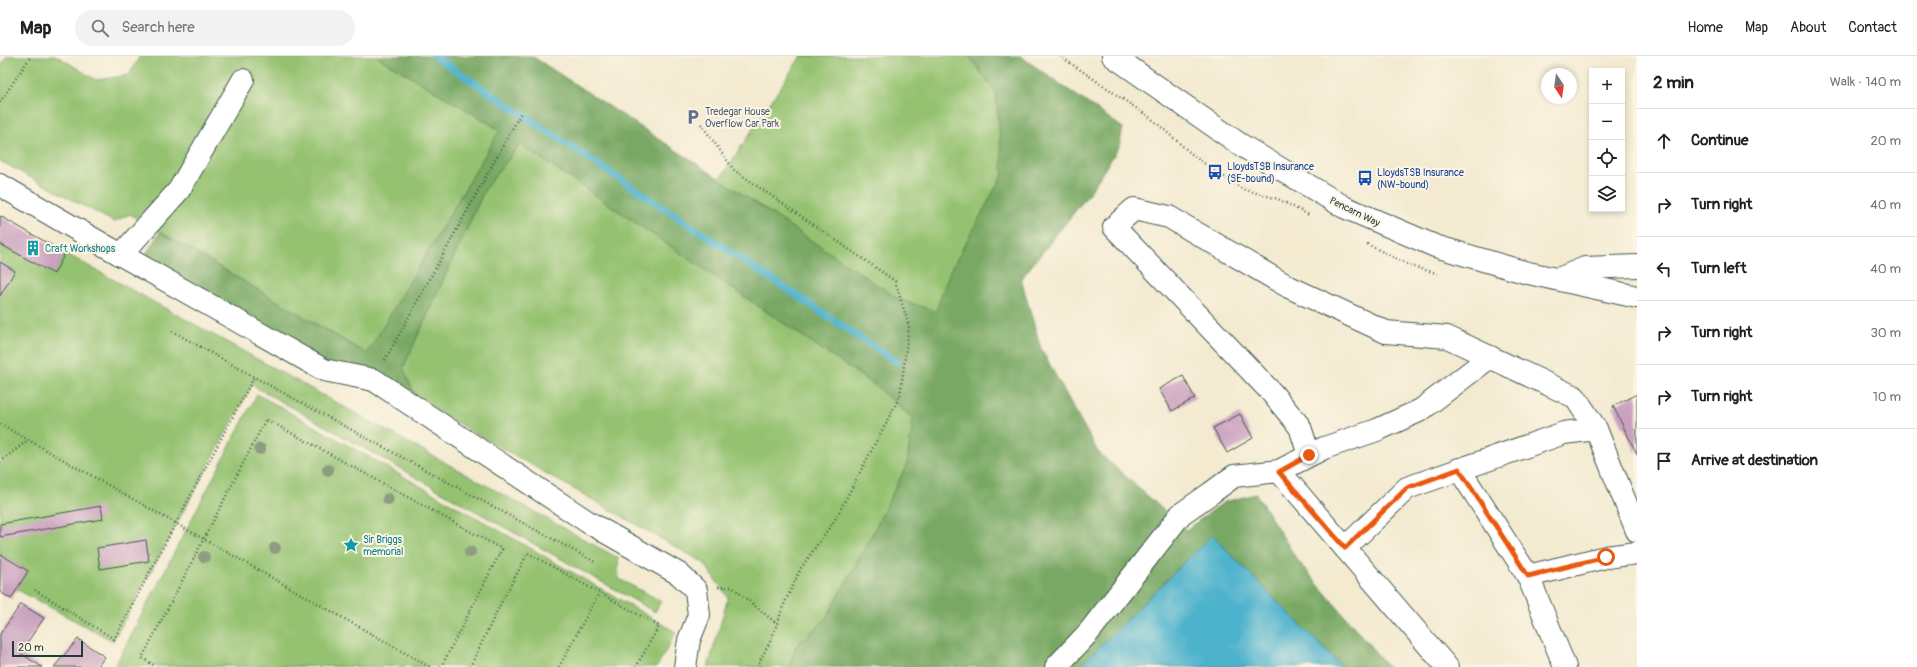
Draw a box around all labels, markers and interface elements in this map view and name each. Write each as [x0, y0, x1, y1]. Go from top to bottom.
search box [75, 10, 355, 46]
text: Map [20, 16, 51, 40]
icon: search [89, 17, 111, 39]
text: Search here [121, 18, 195, 37]
text: Home [1688, 19, 1723, 36]
text: Map [1745, 19, 1768, 36]
text: About [1790, 19, 1826, 36]
text: Contact [1848, 19, 1897, 36]
north arrow [1541, 68, 1577, 104]
map controls [1589, 68, 1625, 212]
button: + [1589, 68, 1625, 104]
text: 2 min [1653, 72, 1694, 93]
text: Walk · 140 m [1830, 74, 1901, 90]
button: − [1589, 104, 1625, 140]
place label: Tredegar House Overflow Car Park [705, 106, 780, 130]
parking icon: Tredegar House Overflow Car Park [684, 108, 702, 126]
icon: ahead [1653, 130, 1675, 152]
text: Continue [1691, 131, 1749, 150]
text: 20 m [1870, 133, 1901, 149]
button: locate [1589, 140, 1625, 176]
place label: LloydsTSB Insurance (SE-bound) [1227, 161, 1314, 185]
bus stop icon: LloydsTSB Insurance (SE-bound) [1206, 163, 1224, 181]
place label: LloydsTSB Insurance (NW-bound) [1377, 167, 1464, 191]
bus stop icon: LloydsTSB Insurance (NW-bound) [1356, 169, 1374, 187]
button: layers [1589, 176, 1625, 212]
icon: right [1653, 194, 1675, 216]
street label: Pencarn Way [1327, 195, 1382, 230]
text: Turn right [1691, 195, 1752, 214]
text: 40 m [1870, 197, 1901, 213]
building icon: Craft Workshops [24, 239, 42, 257]
place label: Craft Workshops [45, 243, 116, 255]
icon: left [1653, 258, 1675, 280]
text: Turn left [1691, 259, 1747, 278]
text: 40 m [1870, 261, 1901, 277]
icon: right [1653, 322, 1675, 344]
text: Turn right [1691, 323, 1752, 342]
text: 30 m [1871, 325, 1901, 341]
icon: right [1653, 386, 1675, 408]
text: Turn right [1691, 387, 1752, 406]
text: 10 m [1873, 389, 1901, 405]
route end [1300, 446, 1318, 464]
icon: arrive [1653, 450, 1675, 472]
text: Arrive at destination [1691, 451, 1818, 470]
place label: Sir Briggs memorial [363, 534, 403, 558]
place icon: Sir Briggs memorial [342, 536, 360, 554]
route start [1597, 548, 1615, 566]
scale bar [12, 639, 83, 658]
text: 20 m [18, 641, 44, 654]

